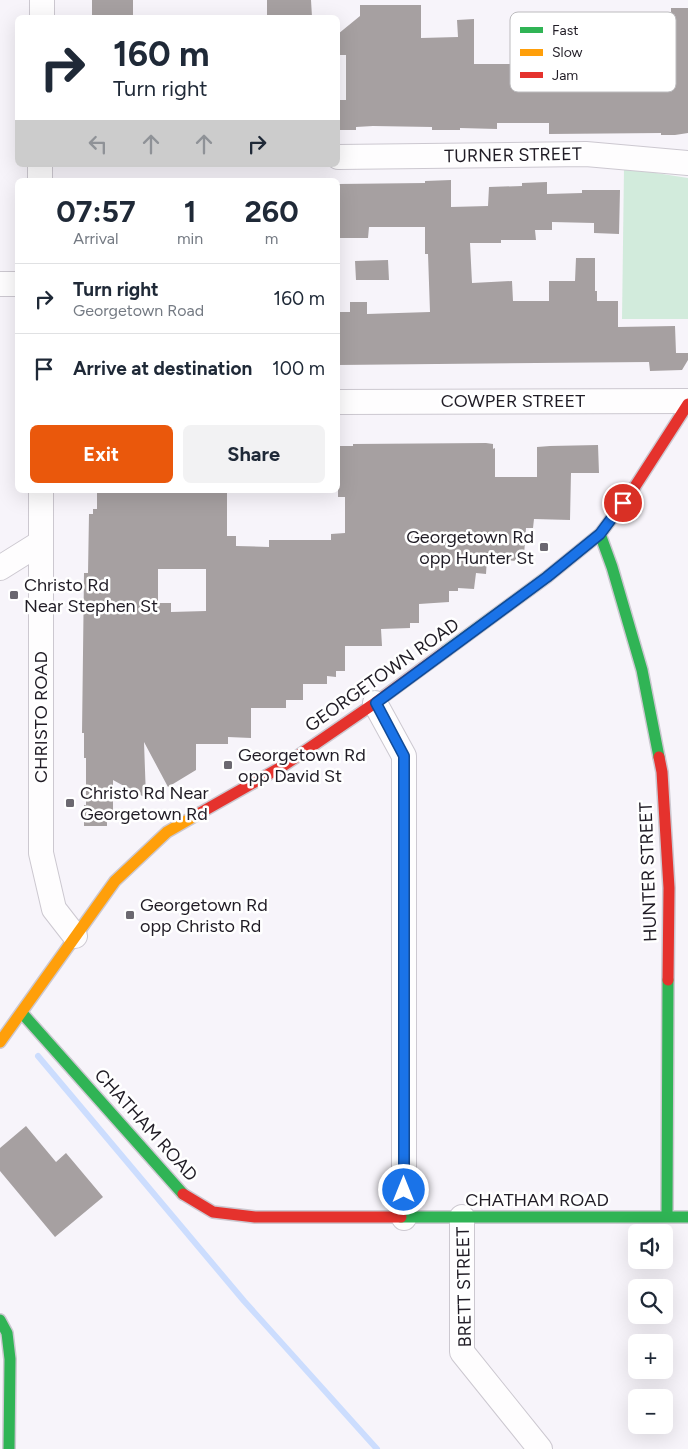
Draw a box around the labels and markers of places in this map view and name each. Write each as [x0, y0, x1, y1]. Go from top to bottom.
pin [602, 482, 644, 524]
place label: Georgetown Rd opp Hunter St [406, 526, 534, 569]
marker: Georgetown Rd opp Hunter St [538, 541, 550, 553]
place label: Christo Rd Near Stephen St [24, 574, 158, 617]
marker: Christo Rd Near Stephen St [8, 589, 20, 601]
place label: Georgetown Rd opp David St [238, 744, 366, 787]
marker: Georgetown Rd opp David St [222, 759, 234, 771]
place label: Christo Rd Near Georgetown Rd [80, 782, 209, 825]
marker: Christo Rd Near Georgetown Rd [64, 797, 76, 809]
place label: Georgetown Rd opp Christo Rd [140, 894, 268, 937]
marker: Georgetown Rd opp Christo Rd [124, 909, 136, 921]

